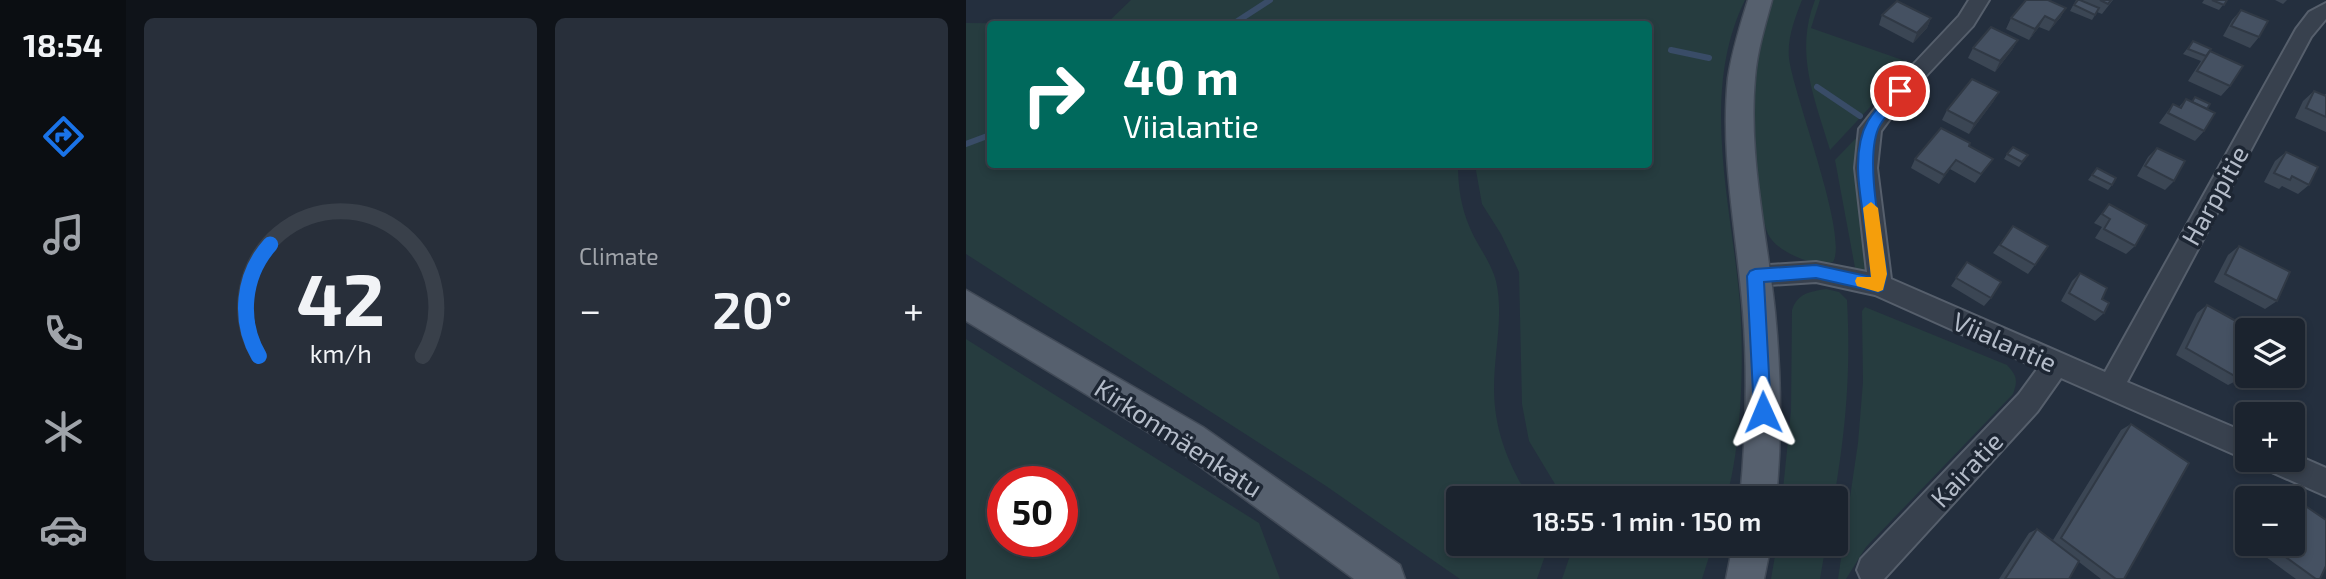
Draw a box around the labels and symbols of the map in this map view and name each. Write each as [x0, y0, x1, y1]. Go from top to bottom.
pin [1870, 61, 1930, 121]
street label: Harppitie [2174, 140, 2254, 250]
street label: Viialantie [1948, 304, 2062, 378]
street label: Kirkonmäenkatu [1089, 371, 1269, 503]
position arrow [1726, 375, 1800, 449]
street label: Kairatie [1924, 425, 2008, 513]
speed limit sign: 50 [987, 466, 1078, 557]

